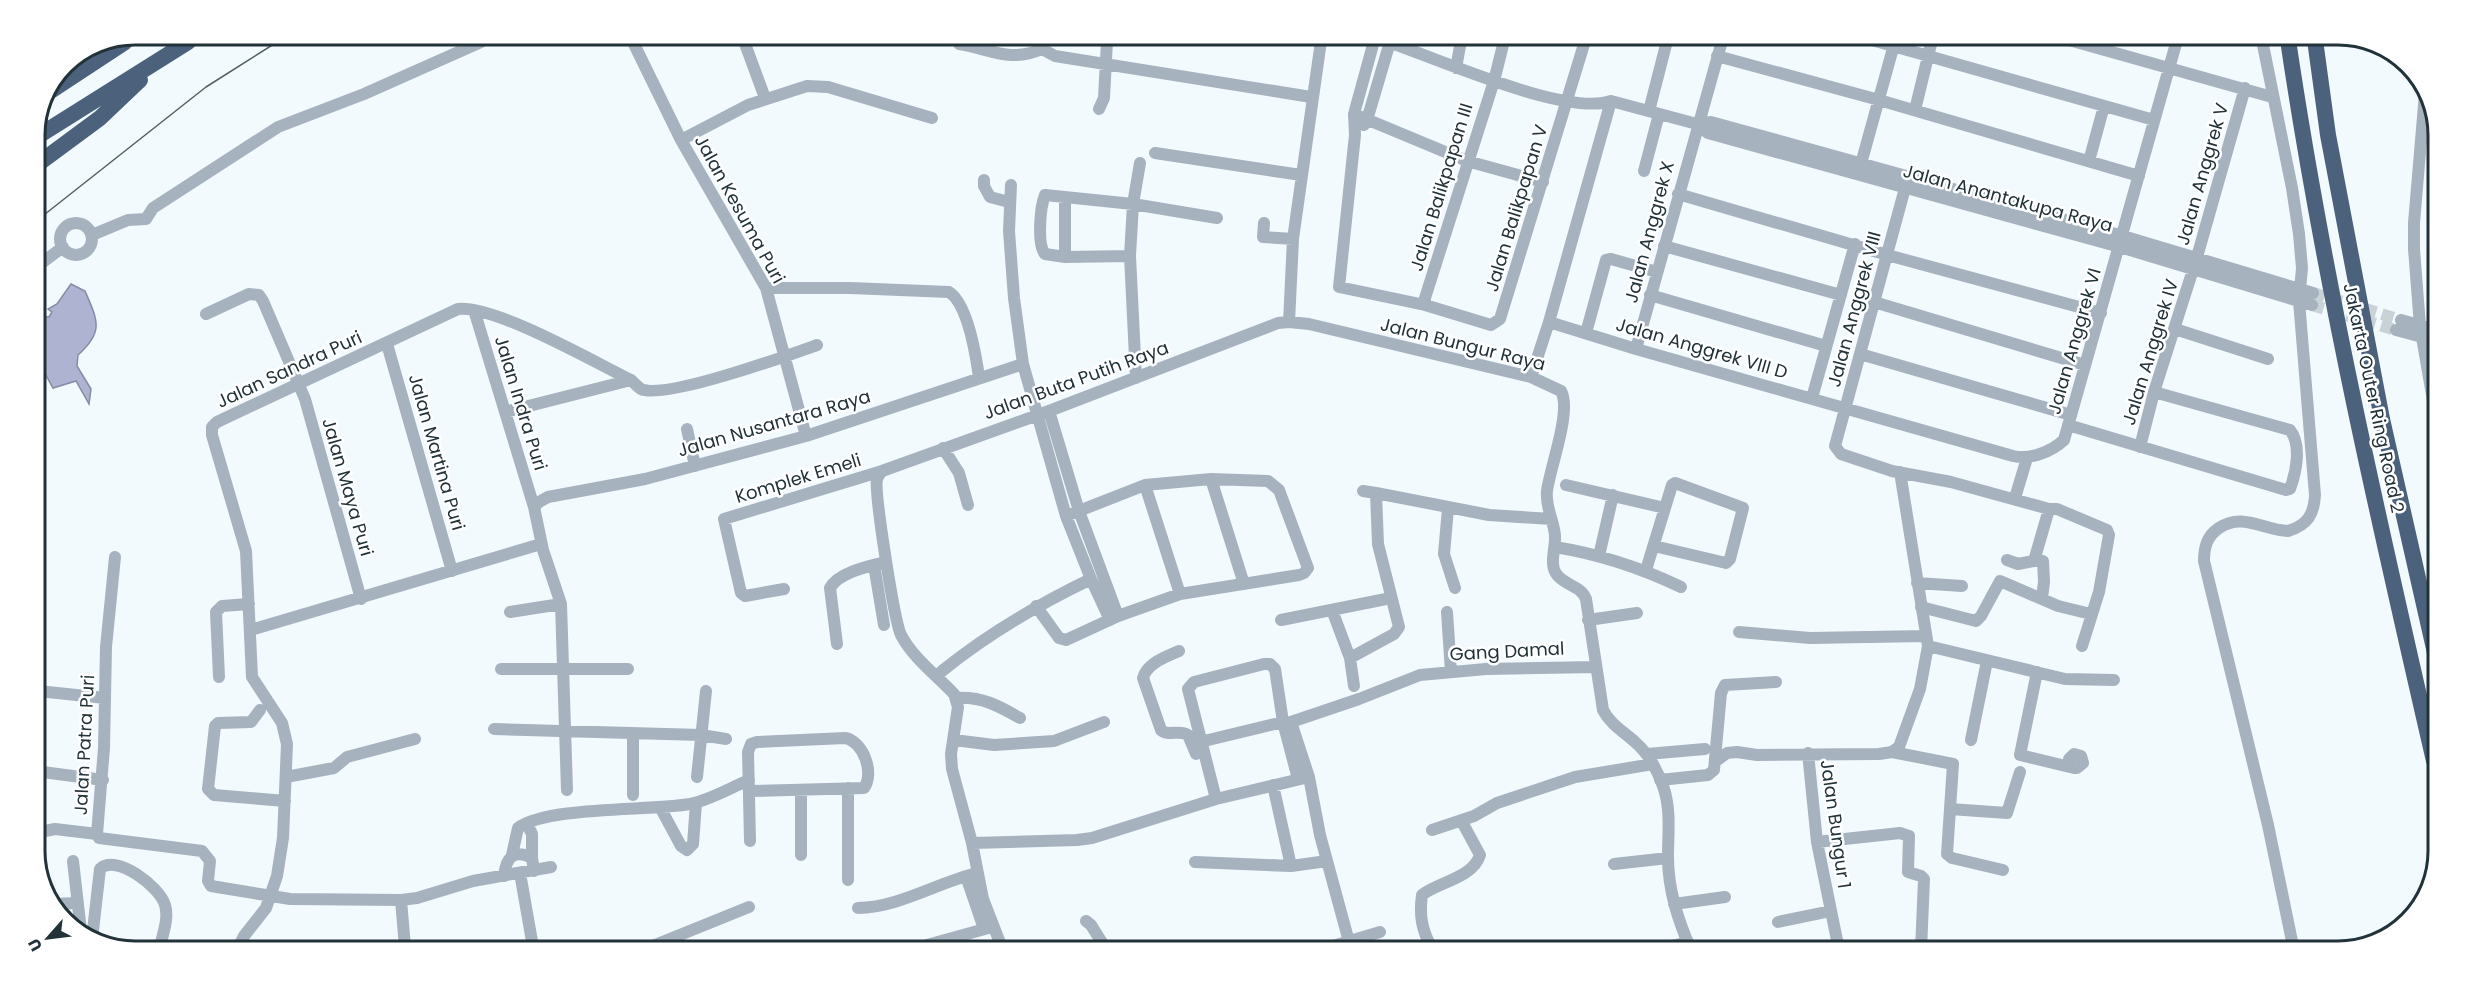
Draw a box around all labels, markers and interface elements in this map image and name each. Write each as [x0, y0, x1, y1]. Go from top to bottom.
street label: Jalan Balikpapan III [1404, 100, 1478, 274]
street label: Jalan Anggrek V [2170, 100, 2234, 248]
street label: Jalan Balikpapan V [1479, 122, 1553, 294]
street label: Jalan Kesuma Puri [689, 130, 791, 288]
street label: Jalan Anggrek X [1618, 158, 1680, 306]
street label: Jalan Anantakupa Raya [1900, 158, 2116, 238]
street label: Jalan Anggrek VIII [1821, 228, 1887, 390]
street label: Jalan Anggrek VI [2041, 265, 2107, 417]
street label: Jalan Anggrek IV [2116, 276, 2184, 428]
street label: Jakarta Outer Ring Road 2 [2337, 281, 2411, 515]
street label: Jalan Bungur Raya [1378, 311, 1548, 377]
street label: Jalan Anggrek VIII D [1613, 312, 1791, 384]
street label: Jalan Sandra Puri [212, 324, 366, 414]
street label: Jalan Indra Puri [489, 333, 553, 473]
street label: Jalan Buta Putih Raya [980, 335, 1172, 425]
street label: Jalan Martina Puri [403, 371, 471, 533]
street label: Jalan Nusantara Raya [675, 383, 873, 463]
street label: Jalan Maya Puri [316, 415, 380, 559]
street label: Komplek Emeli [732, 447, 864, 509]
street label: Gang Damal [1449, 636, 1565, 666]
street label: Jalan Patra Puri [68, 674, 100, 816]
street label: Jalan Bungur 1 [1815, 758, 1857, 890]
north arrow [18, 908, 78, 968]
text: U [22, 934, 48, 955]

